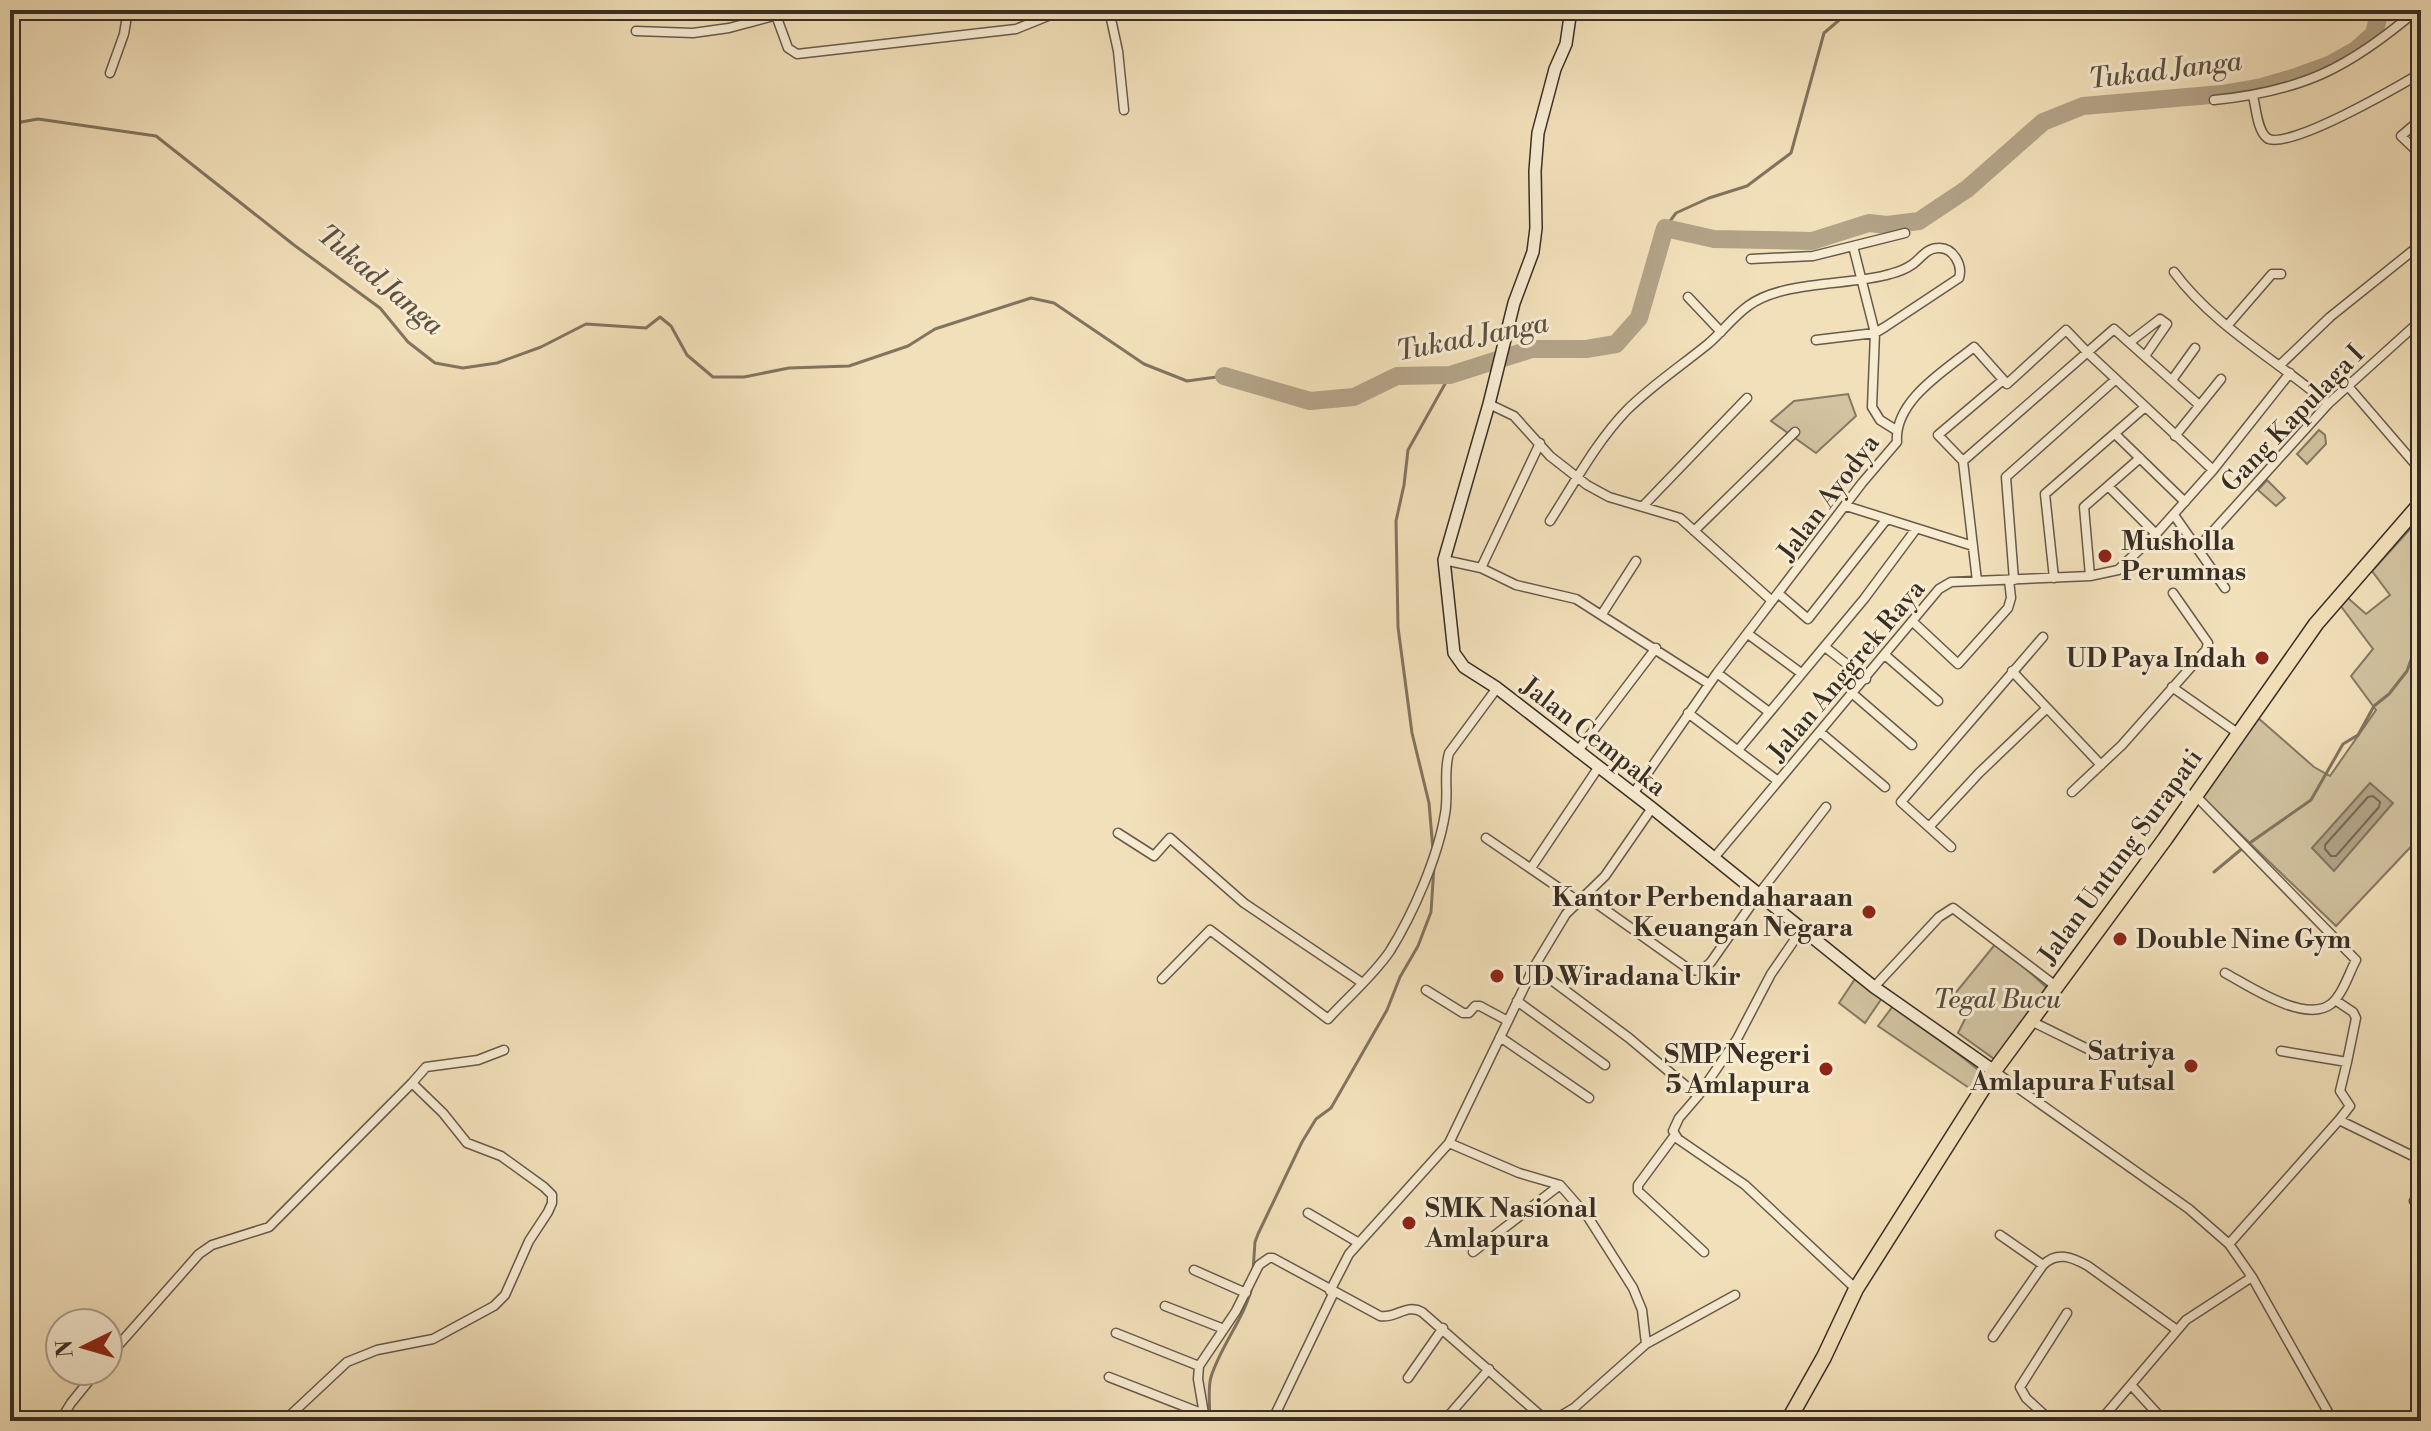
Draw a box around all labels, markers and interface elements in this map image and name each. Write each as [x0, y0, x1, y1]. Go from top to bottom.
water label: Tukad Janga [2087, 44, 2244, 97]
water label: Tukad Janga [310, 217, 451, 343]
water label: Tukad Janga [1393, 305, 1552, 369]
street label: Gang Kapulaga I [2214, 338, 2371, 499]
street label: Jalan Ayodya [1770, 427, 1887, 568]
place label: Musholla Perumnas [2121, 526, 2246, 588]
marker: Musholla Perumnas [2096, 547, 2114, 565]
street label: Jalan Anggrek Raya [1761, 573, 1933, 769]
place label: UD Paya Indah [2066, 643, 2246, 675]
marker: UD Paya Indah [2253, 649, 2271, 667]
street label: Jalan Cempaka [1514, 670, 1673, 804]
street label: Jalan Untung Surapati [2031, 743, 2210, 971]
place label: Kantor Perbendaharaan Keuangan Negara [1552, 882, 1854, 944]
marker: Kantor Perbendaharaan Keuangan Negara [1860, 903, 1878, 921]
place label: Double Nine Gym [2136, 924, 2352, 956]
marker: Double Nine Gym [2111, 930, 2129, 948]
place label: UD Wiradana Ukir [1513, 961, 1741, 993]
marker: UD Wiradana Ukir [1488, 967, 1506, 985]
park label: Tegal Bucu [1933, 984, 2061, 1016]
place label: Satriya Amlapura Futsal [1969, 1036, 2176, 1098]
place label: SMP Negeri 5 Amlapura [1664, 1039, 1811, 1101]
marker: Satriya Amlapura Futsal [2182, 1057, 2200, 1075]
marker: SMP Negeri 5 Amlapura [1817, 1060, 1835, 1078]
place label: SMK Nasional Amlapura [1424, 1193, 1597, 1255]
marker: SMK Nasional Amlapura [1400, 1214, 1418, 1232]
north arrow [44, 1307, 124, 1387]
text: N [51, 1338, 80, 1358]

